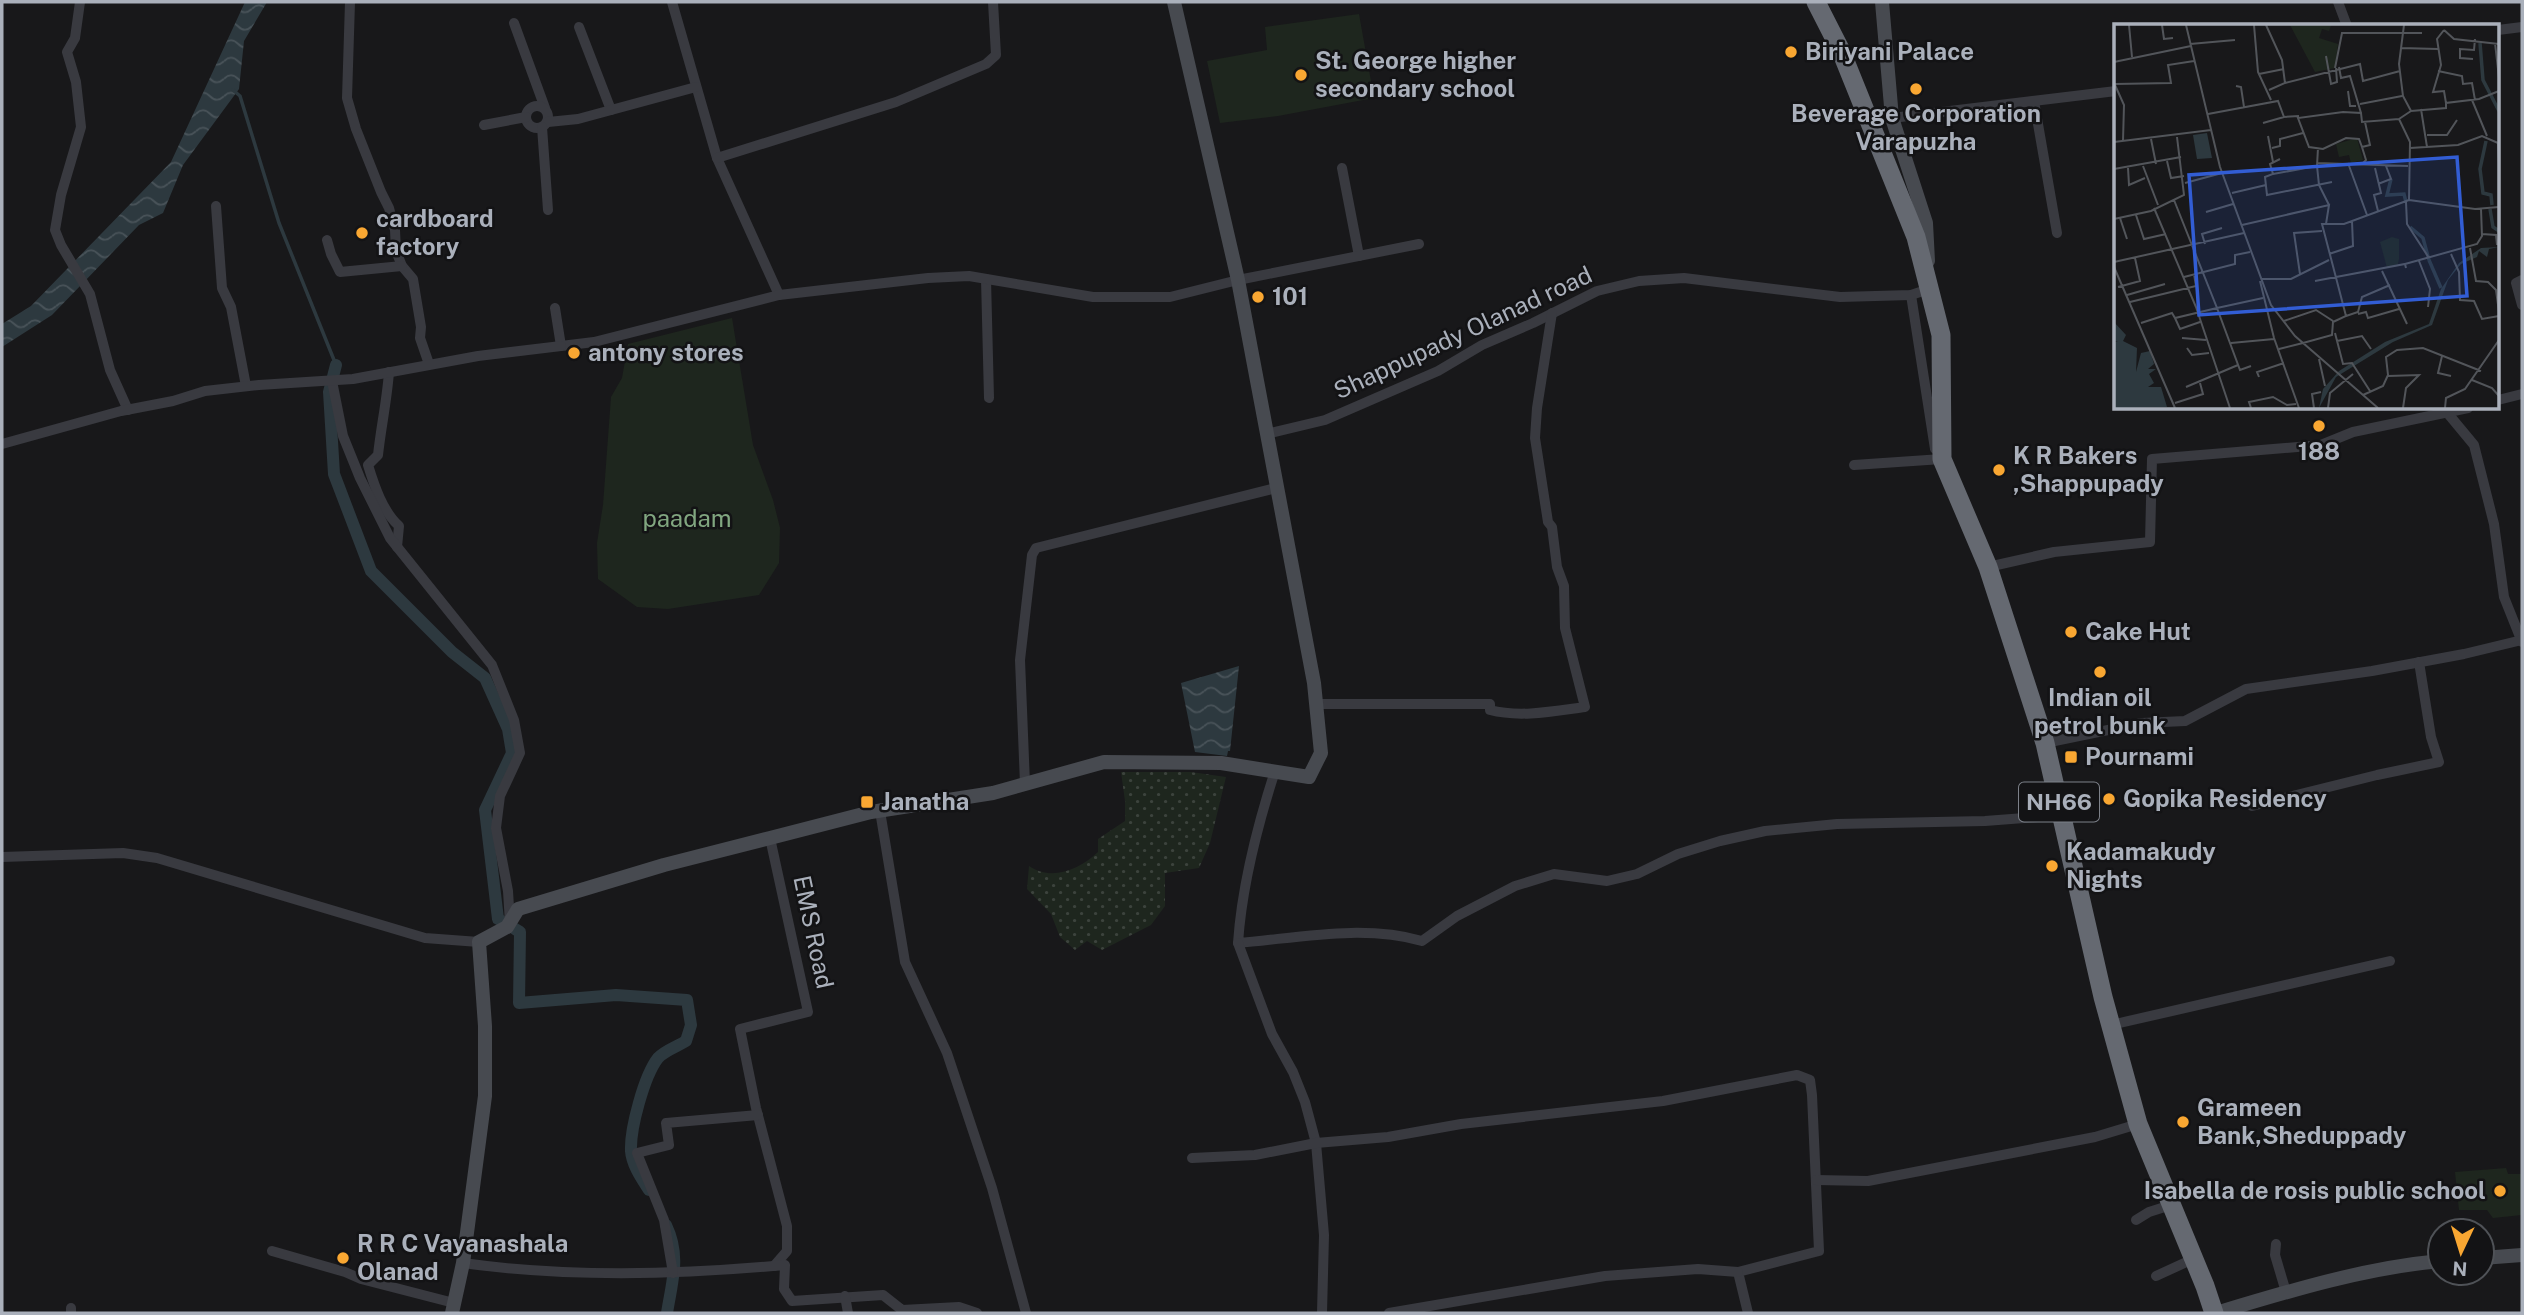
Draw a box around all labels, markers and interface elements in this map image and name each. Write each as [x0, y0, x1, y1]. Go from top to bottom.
inset map [2114, 24, 2500, 410]
place label: Biriyani Palace [1805, 37, 1974, 65]
marker: Biriyani Palace [1783, 44, 1799, 60]
place label: St. George higher secondary school [1315, 46, 1516, 102]
marker: St. George higher secondary school [1293, 67, 1309, 83]
marker: Beverage Corporation Varapuzha [1908, 81, 1924, 97]
place label: Beverage Corporation Varapuzha [1791, 99, 2041, 155]
place label: cardboard factory [376, 204, 494, 260]
marker: cardboard factory [354, 225, 370, 241]
street label: Shappupady Olanad road [1329, 260, 1596, 404]
place label: 101 [1272, 282, 1308, 310]
marker: 101 [1250, 289, 1266, 305]
place label: antony stores [588, 338, 744, 366]
marker: antony stores [566, 345, 582, 361]
marker: 188 [2311, 418, 2327, 434]
place label: 188 [2298, 437, 2340, 465]
place label: K R Bakers ,Shappupady [2013, 441, 2164, 497]
marker: K R Bakers ,Shappupady [1991, 462, 2007, 478]
park label: paadam [643, 504, 732, 532]
place label: Cake Hut [2085, 617, 2191, 645]
marker: Cake Hut [2063, 624, 2079, 640]
marker: Indian oil petrol bunk [2092, 664, 2108, 680]
place label: Indian oil petrol bunk [2034, 683, 2166, 739]
place label: Pournami [2085, 742, 2194, 770]
marker: Pournami [2063, 749, 2079, 765]
road number: NH66 [2019, 782, 2099, 822]
place label: Gopika Residency [2123, 784, 2327, 812]
place label: Janatha [881, 787, 969, 815]
marker: Gopika Residency [2101, 791, 2117, 807]
marker: Janatha [859, 794, 875, 810]
place label: Kadamakudy Nights [2066, 837, 2216, 893]
marker: Kadamakudy Nights [2044, 858, 2060, 874]
street label: EMS Road [788, 873, 840, 991]
place label: Grameen Bank,Sheduppady [2197, 1093, 2407, 1149]
marker: Grameen Bank,Sheduppady [2175, 1114, 2191, 1130]
place label: Isabella de rosis public school [2144, 1176, 2486, 1204]
marker: Isabella de rosis public school [2492, 1183, 2508, 1199]
north arrow [2426, 1217, 2496, 1287]
place label: R R C Vayanashala Olanad [357, 1229, 568, 1285]
marker: R R C Vayanashala Olanad [335, 1250, 351, 1266]
text: N [2452, 1257, 2468, 1280]

